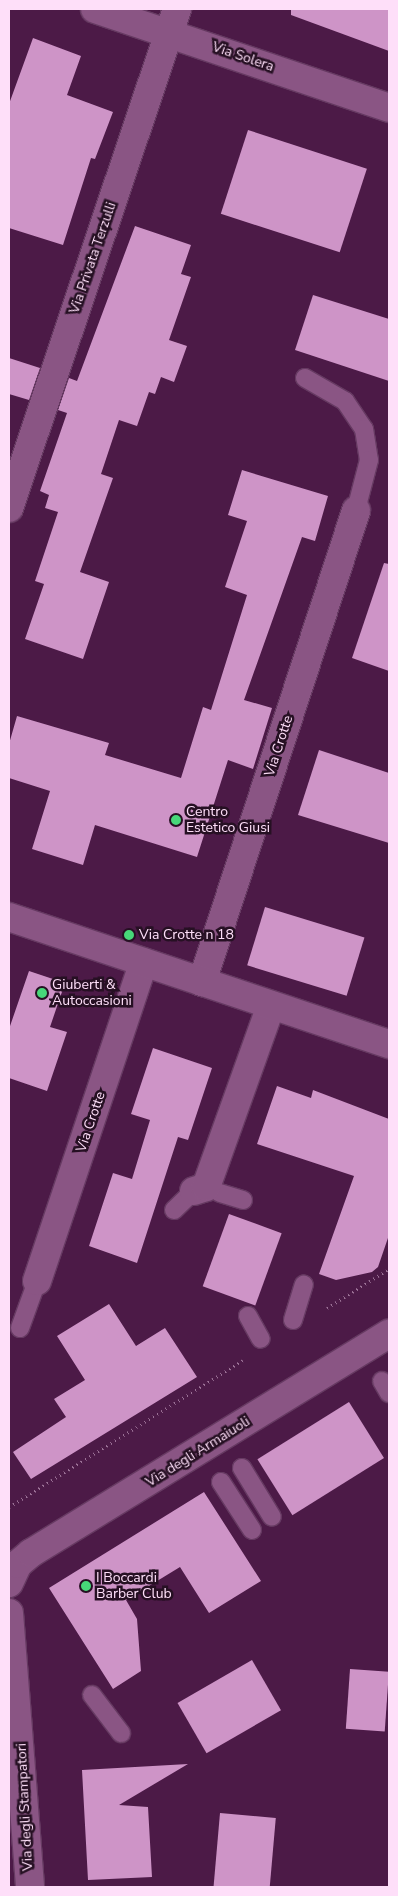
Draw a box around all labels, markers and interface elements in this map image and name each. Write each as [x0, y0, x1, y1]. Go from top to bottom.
street label: Via Solera [210, 39, 276, 75]
street label: Via Privata Terzulli [66, 200, 120, 316]
street label: Via Crotte [261, 713, 297, 779]
place label: Centro Estetico Giusi [186, 804, 270, 836]
marker: Centro Estetico Giusi [170, 814, 182, 826]
place label: Via Crotte n 18 [139, 927, 234, 943]
marker: Via Crotte n 18 [123, 929, 135, 941]
place label: Giuberti & Autoccasioni [52, 977, 132, 1010]
marker: Giuberti & Autoccasioni [36, 987, 48, 999]
street label: Via Crotte [73, 1089, 109, 1155]
street label: Via degli Armaiuoli [143, 1413, 253, 1491]
place label: I Boccardi Barber Club [96, 1570, 172, 1602]
marker: I Boccardi Barber Club [80, 1580, 92, 1592]
street label: Via degli Stampatori [13, 1743, 37, 1871]

